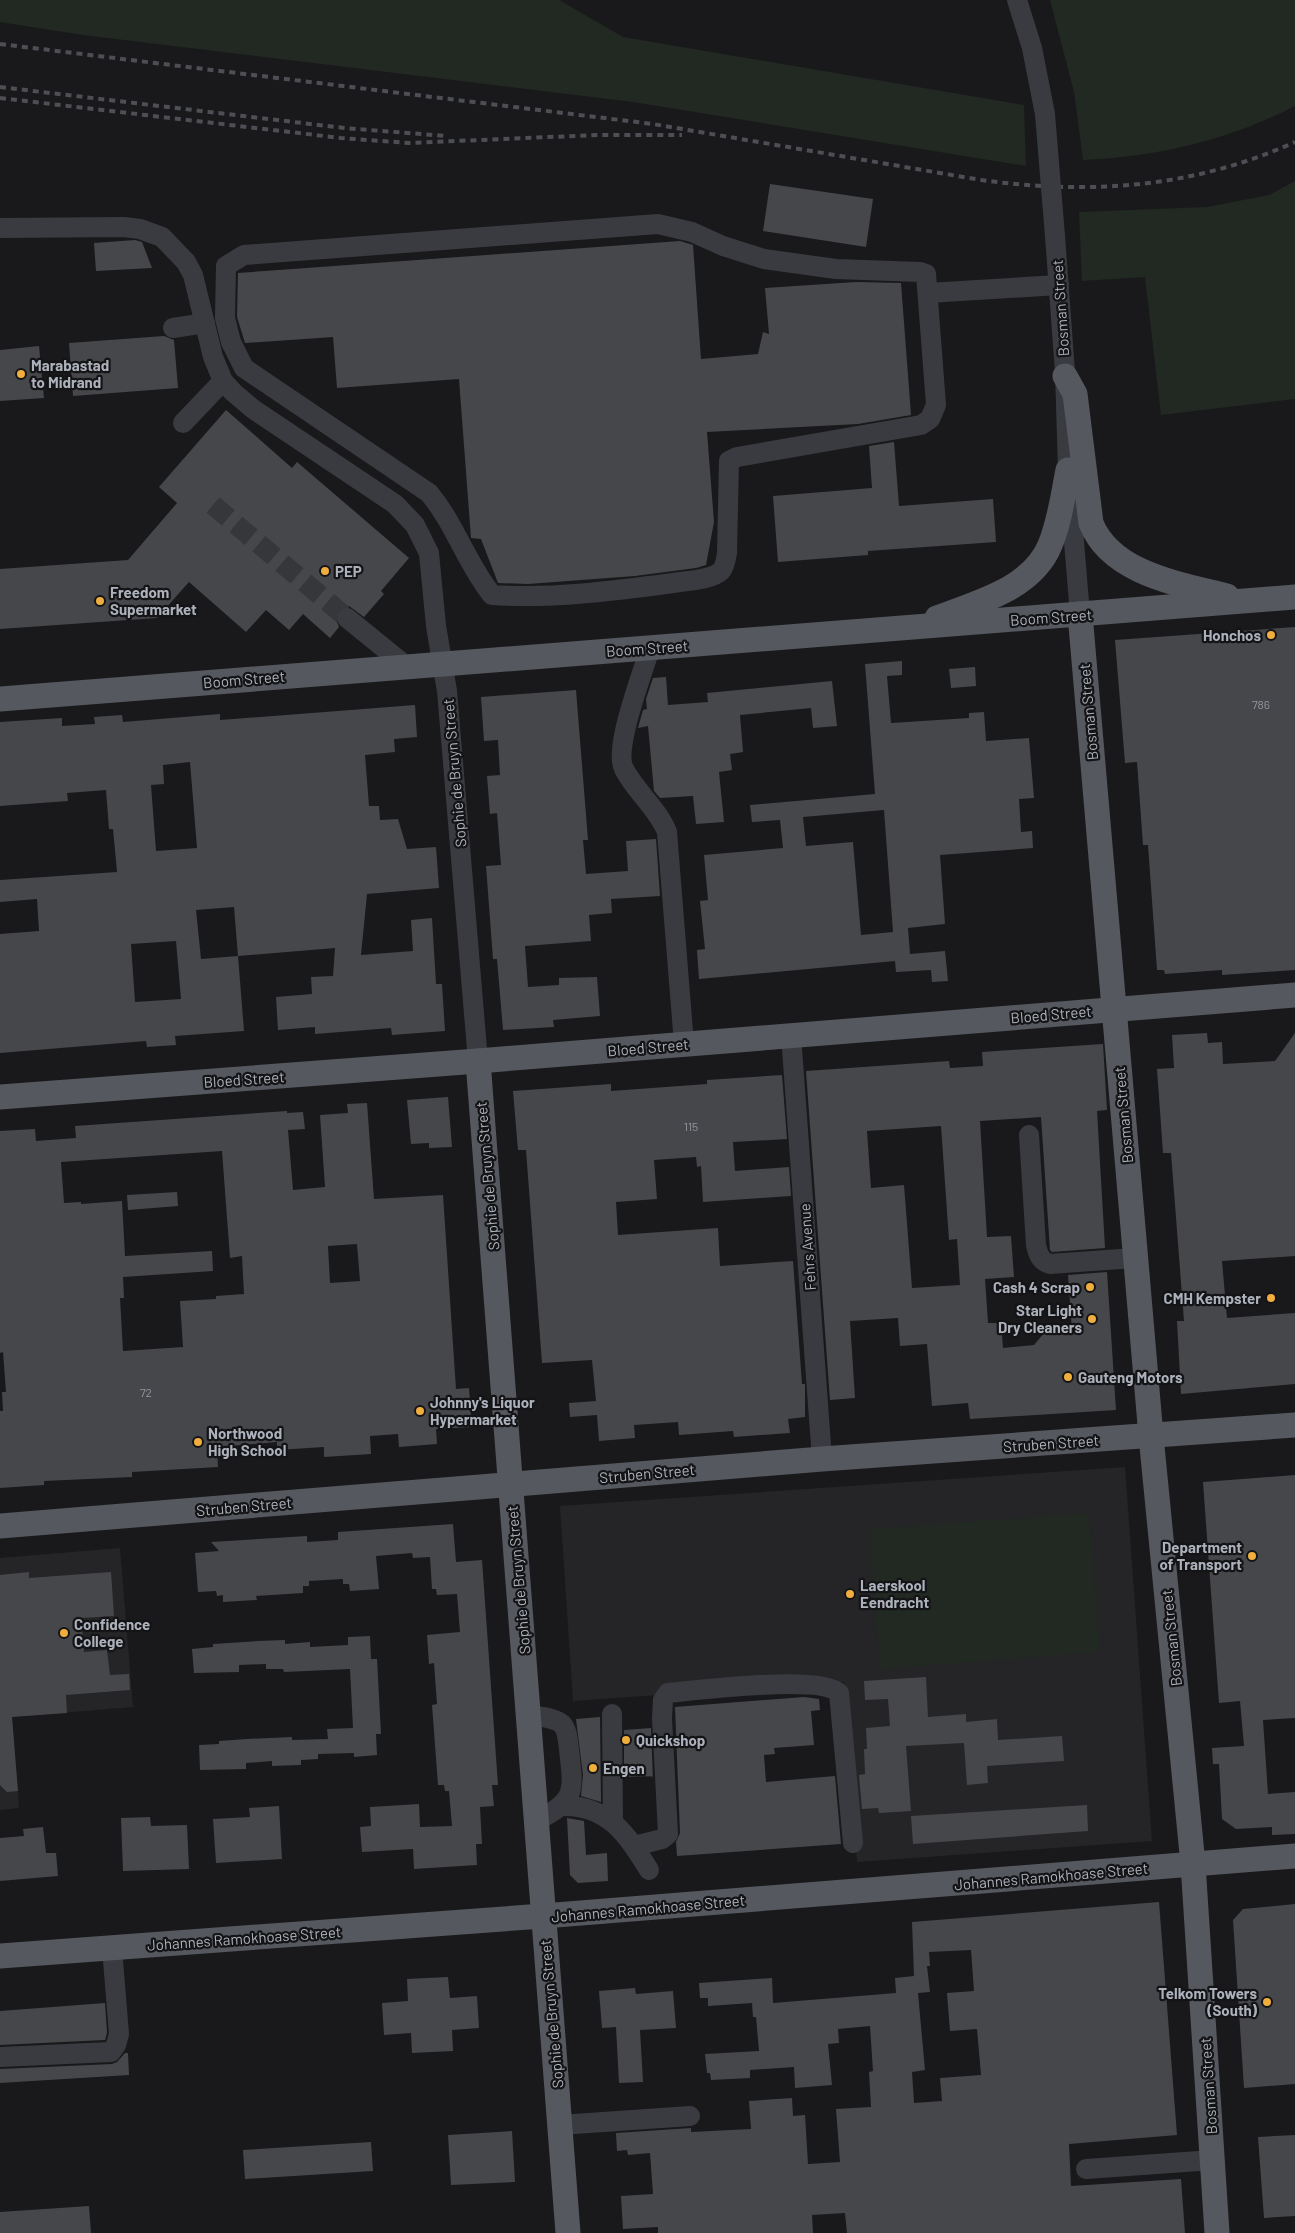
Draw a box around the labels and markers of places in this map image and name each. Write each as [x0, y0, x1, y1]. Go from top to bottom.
place label: Marabastad to Midrand [31, 356, 109, 391]
marker: Marabastad to Midrand [15, 368, 27, 380]
place label: PEP [335, 562, 362, 580]
marker: PEP [319, 565, 331, 577]
place label: Freedom Supermarket [110, 583, 197, 618]
marker: Freedom Supermarket [94, 595, 106, 607]
place label: Honchos [1203, 626, 1261, 644]
marker: Honchos [1265, 629, 1277, 641]
place label: Cash 4 Scrap [993, 1278, 1080, 1296]
marker: Cash 4 Scrap [1084, 1281, 1096, 1293]
place label: CMH Kempster [1164, 1289, 1261, 1307]
marker: CMH Kempster [1265, 1292, 1277, 1304]
place label: Star Light Dry Cleaners [998, 1301, 1082, 1336]
marker: Star Light Dry Cleaners [1086, 1313, 1098, 1325]
place label: Gauteng Motors [1078, 1368, 1183, 1386]
marker: Gauteng Motors [1062, 1371, 1074, 1383]
place label: Johnny's Liquor Hypermarket [430, 1393, 535, 1428]
marker: Johnny's Liquor Hypermarket [414, 1405, 426, 1417]
place label: Northwood High School [208, 1424, 286, 1459]
marker: Northwood High School [192, 1436, 204, 1448]
place label: Department of Transport [1159, 1538, 1242, 1573]
marker: Department of Transport [1246, 1550, 1258, 1562]
place label: Laerskool Eendracht [860, 1576, 929, 1611]
marker: Laerskool Eendracht [844, 1588, 856, 1600]
place label: Confidence College [74, 1615, 150, 1650]
marker: Confidence College [58, 1627, 70, 1639]
place label: Quickshop [636, 1731, 705, 1749]
marker: Quickshop [620, 1734, 632, 1746]
place label: Engen [603, 1759, 645, 1777]
marker: Engen [587, 1762, 599, 1774]
place label: Telkom Towers (South) [1158, 1984, 1258, 2019]
marker: Telkom Towers (South) [1261, 1996, 1273, 2008]

